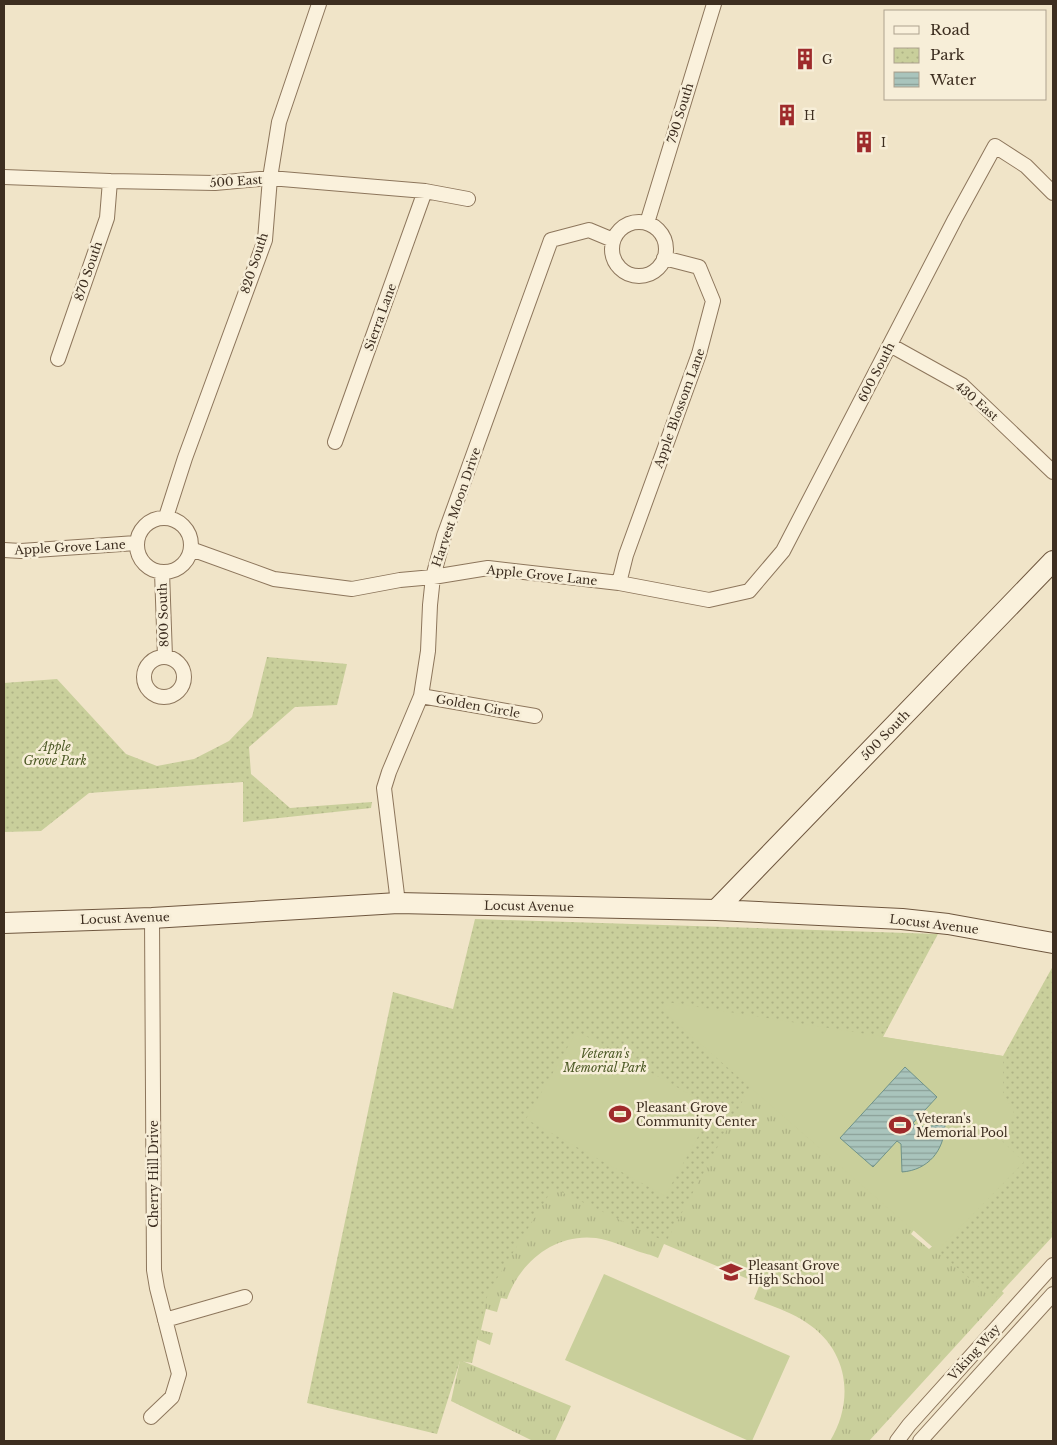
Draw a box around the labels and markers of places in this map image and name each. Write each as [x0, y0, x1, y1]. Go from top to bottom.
building icon: G [792, 46, 818, 72]
place label: G [822, 52, 833, 67]
building icon: H [774, 102, 800, 128]
place label: H [804, 108, 815, 123]
building icon: I [851, 129, 877, 155]
place label: I [881, 135, 886, 150]
place label: Pleasant Grove Community Center [636, 1100, 757, 1129]
sports icon: Pleasant Grove Community Center [607, 1101, 633, 1127]
place label: Veteran's Memorial Pool [915, 1111, 1008, 1140]
sports icon: Veteran's Memorial Pool [887, 1112, 913, 1138]
place label: Pleasant Grove High School [748, 1258, 840, 1287]
school or university icon: Pleasant Grove High School [718, 1259, 744, 1285]

